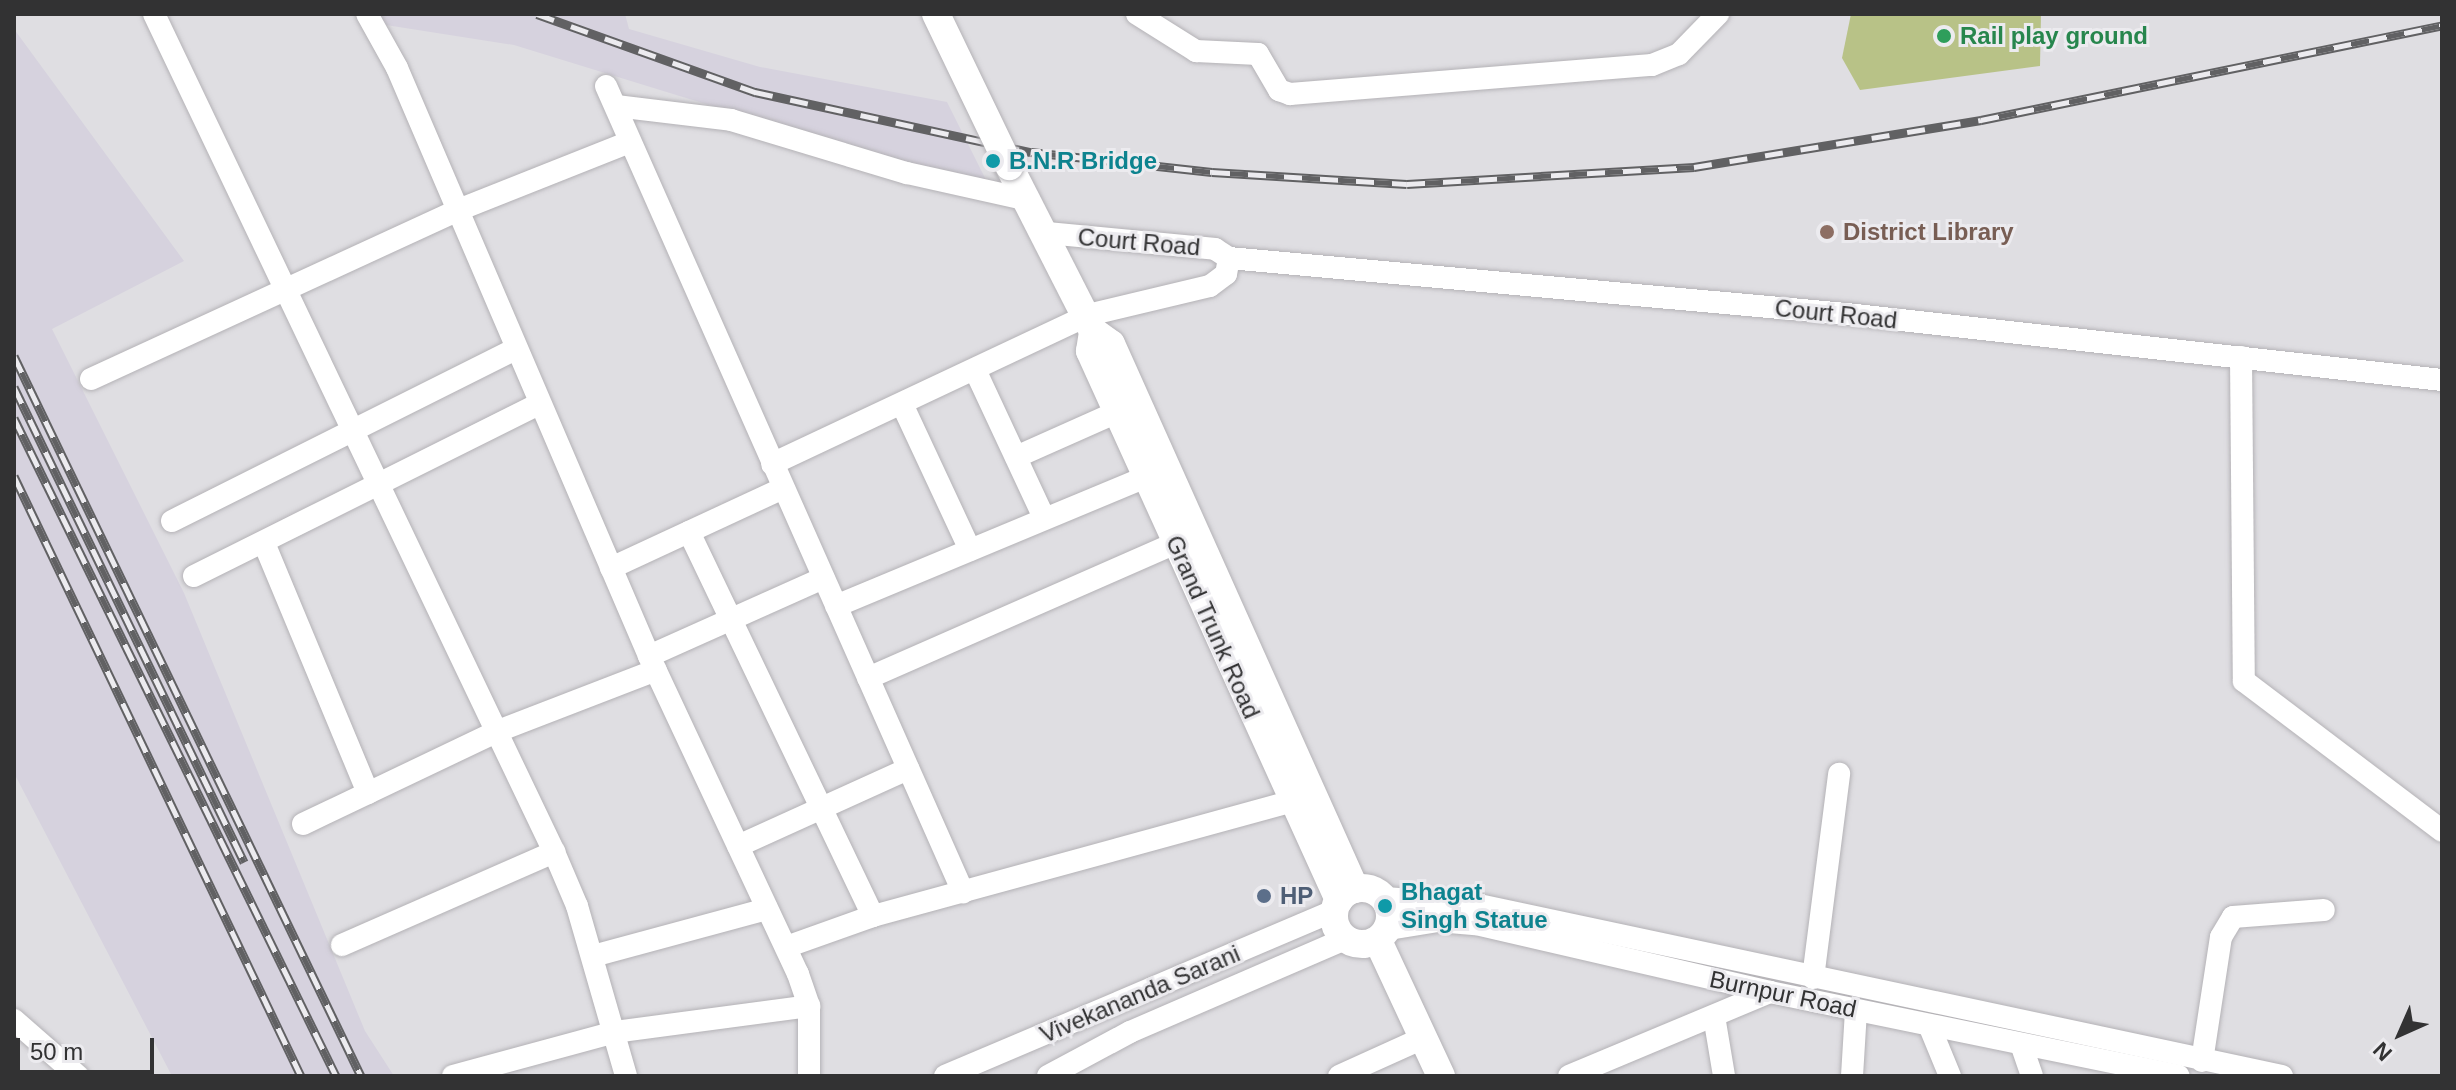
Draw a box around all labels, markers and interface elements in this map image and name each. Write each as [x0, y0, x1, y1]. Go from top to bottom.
place label: Rail play ground [1960, 22, 2148, 50]
marker: Rail play ground [1935, 27, 1953, 45]
place label: B.N.R Bridge [1009, 147, 1157, 175]
marker: B.N.R Bridge [984, 152, 1002, 170]
place label: District Library [1843, 218, 2014, 246]
street label: Court Road [1077, 222, 1201, 262]
marker: District Library [1818, 223, 1836, 241]
street label: Court Road [1773, 293, 1899, 335]
street label: Grand Trunk Road [1160, 531, 1266, 723]
place label: Bhagat Singh Statue [1401, 878, 1548, 934]
place label: HP [1280, 882, 1313, 910]
marker: HP [1255, 887, 1273, 905]
marker: Bhagat Singh Statue [1376, 897, 1394, 915]
street label: Vivekananda Sarani [1036, 939, 1244, 1049]
street label: Burnpur Road [1707, 964, 1859, 1024]
north arrow [2360, 994, 2440, 1074]
scale bar [20, 1022, 158, 1072]
text: N [2368, 1037, 2397, 1066]
text: 50 m [30, 1038, 83, 1065]

